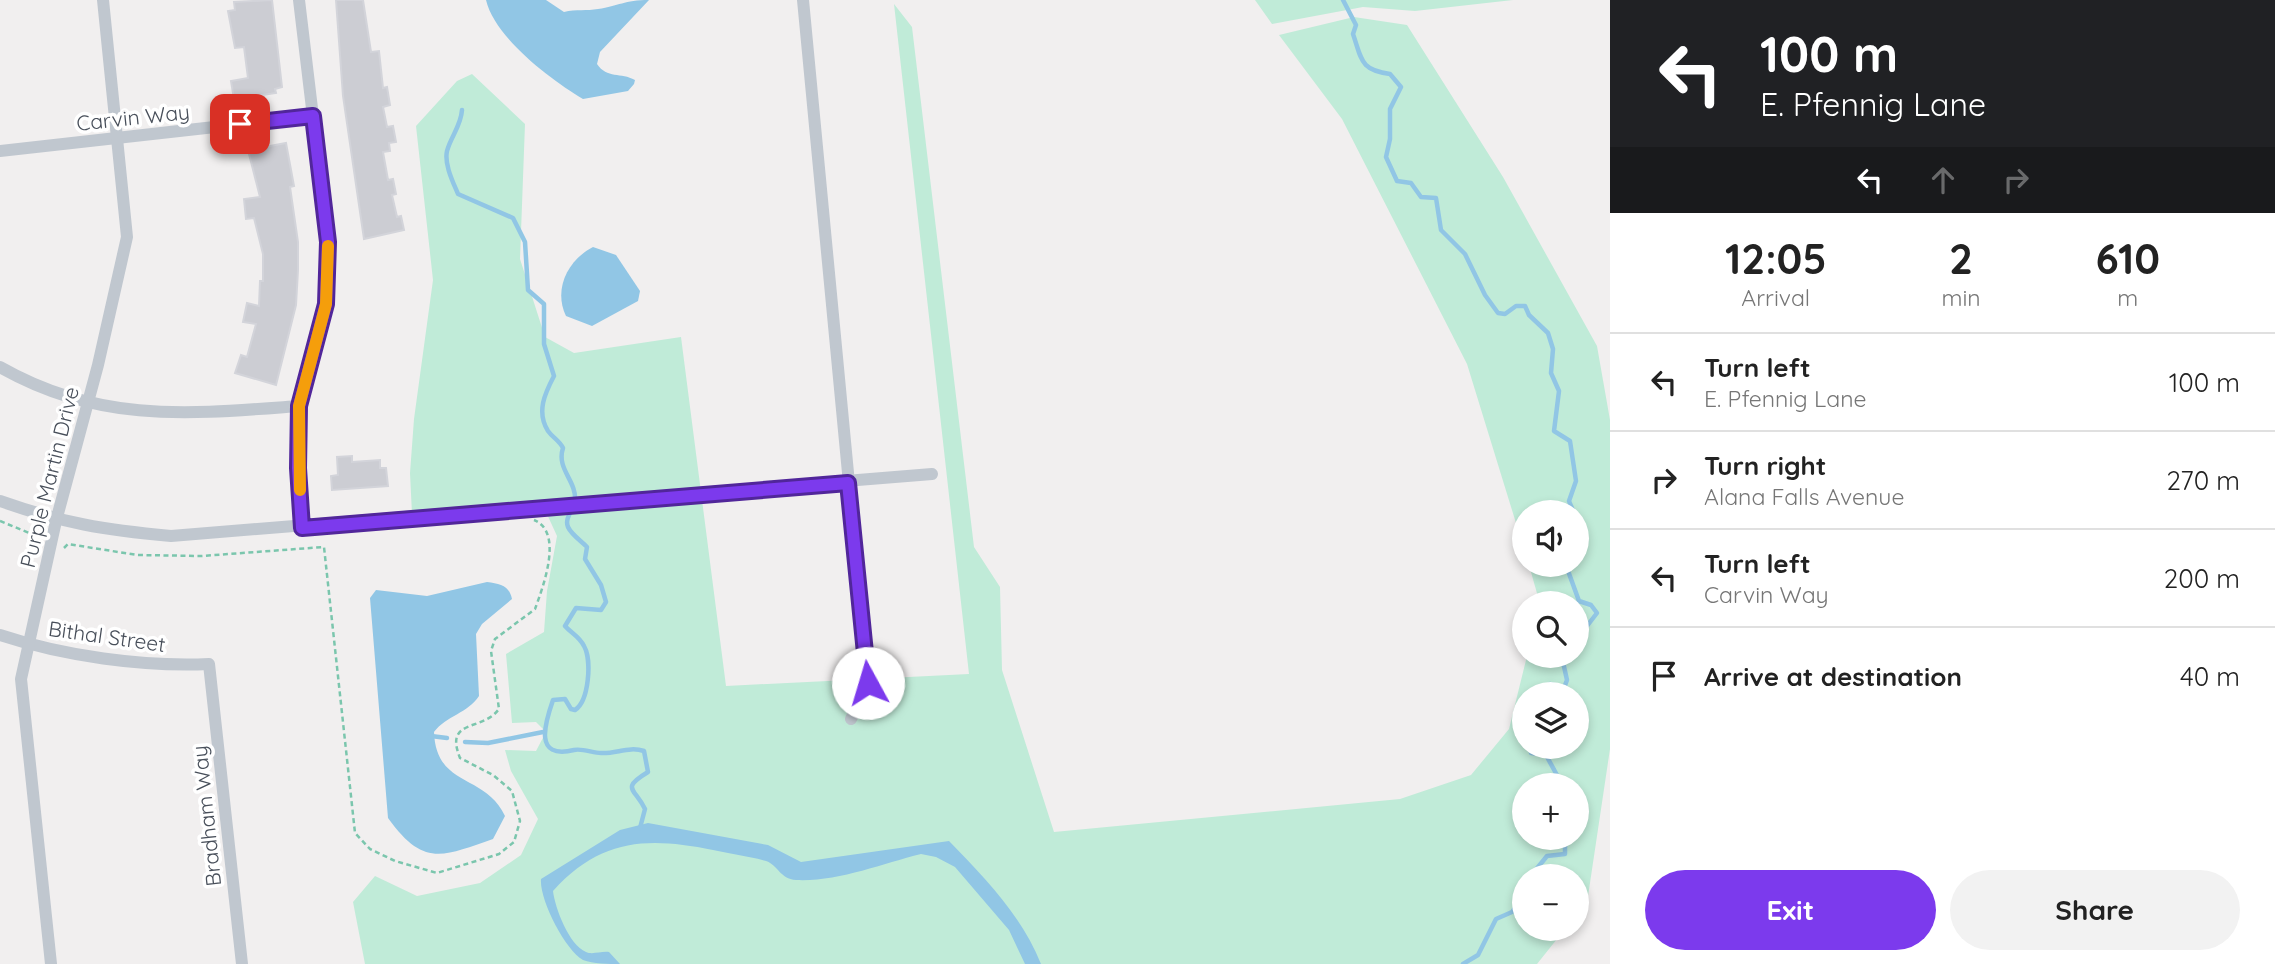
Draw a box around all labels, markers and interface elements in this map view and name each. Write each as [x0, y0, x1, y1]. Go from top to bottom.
text: 100 m [1760, 23, 1898, 84]
icon: left [1645, 28, 1736, 119]
text: E. Pfennig Lane [1760, 84, 1986, 124]
pin [210, 94, 270, 154]
street label: Carvin Way [75, 98, 191, 136]
icon: arrive [221, 105, 259, 143]
icon: left [1851, 161, 1889, 199]
icon: ahead [1924, 161, 1962, 199]
icon: right [1997, 161, 2035, 199]
text: 12:05 [1725, 232, 1827, 285]
text: 2 [1949, 232, 1973, 285]
text: 610 [2096, 232, 2160, 285]
text: Arrival [1741, 283, 1810, 312]
text: min [1941, 283, 1981, 312]
text: m [2117, 283, 2138, 312]
text: Turn left [1704, 351, 1811, 384]
icon: left [1645, 363, 1683, 401]
text: 100 m [2169, 366, 2240, 399]
street label: Purple Martin Drive [14, 384, 84, 570]
text: E. Pfennig Lane [1704, 384, 1866, 413]
text: Turn right [1704, 449, 1826, 482]
icon: right [1645, 461, 1683, 499]
text: 270 m [2166, 464, 2240, 497]
text: Alana Falls Avenue [1704, 482, 1904, 511]
map controls [1512, 500, 1589, 941]
button: sound [1512, 500, 1589, 577]
text: Turn left [1704, 547, 1811, 580]
icon: left [1645, 559, 1683, 597]
text: 200 m [2164, 562, 2240, 595]
text: Carvin Way [1704, 580, 1829, 609]
button: search [1512, 591, 1589, 668]
street label: Bithal Street [47, 615, 167, 657]
position arrow [831, 646, 905, 720]
icon: arrive [1645, 657, 1683, 695]
text: Arrive at destination [1704, 660, 1962, 693]
text: 40 m [2180, 660, 2240, 693]
button: layers [1512, 682, 1589, 759]
street label: Bradham Way [186, 744, 226, 888]
button: + [1512, 773, 1589, 850]
button: − [1512, 864, 1589, 941]
button: Exit [1645, 870, 1936, 950]
button: Share [1950, 870, 2240, 950]

